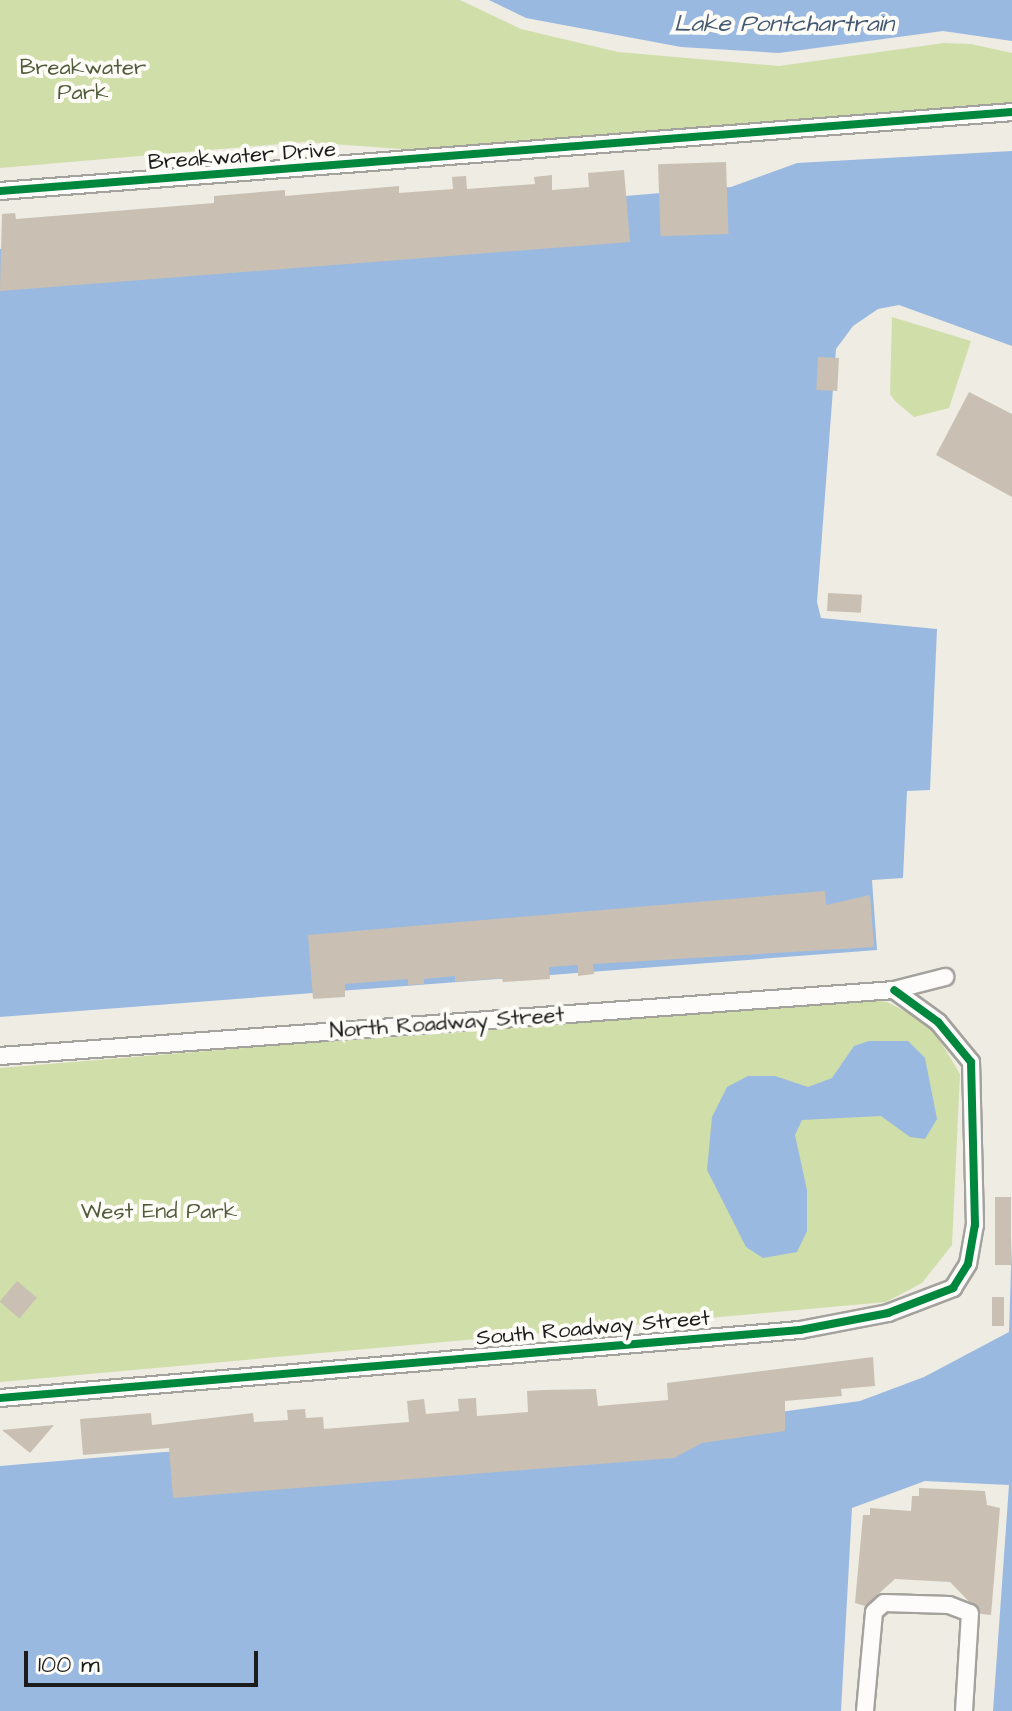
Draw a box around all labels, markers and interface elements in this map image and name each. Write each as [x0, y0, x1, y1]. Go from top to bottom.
water label: Lake Pontchartrain [674, 11, 894, 39]
park label: Breakwater Park [20, 54, 146, 106]
street label: Breakwater Drive [147, 136, 337, 176]
street label: North Roadway Street [329, 1002, 565, 1044]
park label: West End Park [81, 1199, 237, 1225]
street label: South Roadway Street [475, 1305, 711, 1351]
scale bar [28, 1635, 262, 1685]
text: 100 m [38, 1648, 100, 1682]

